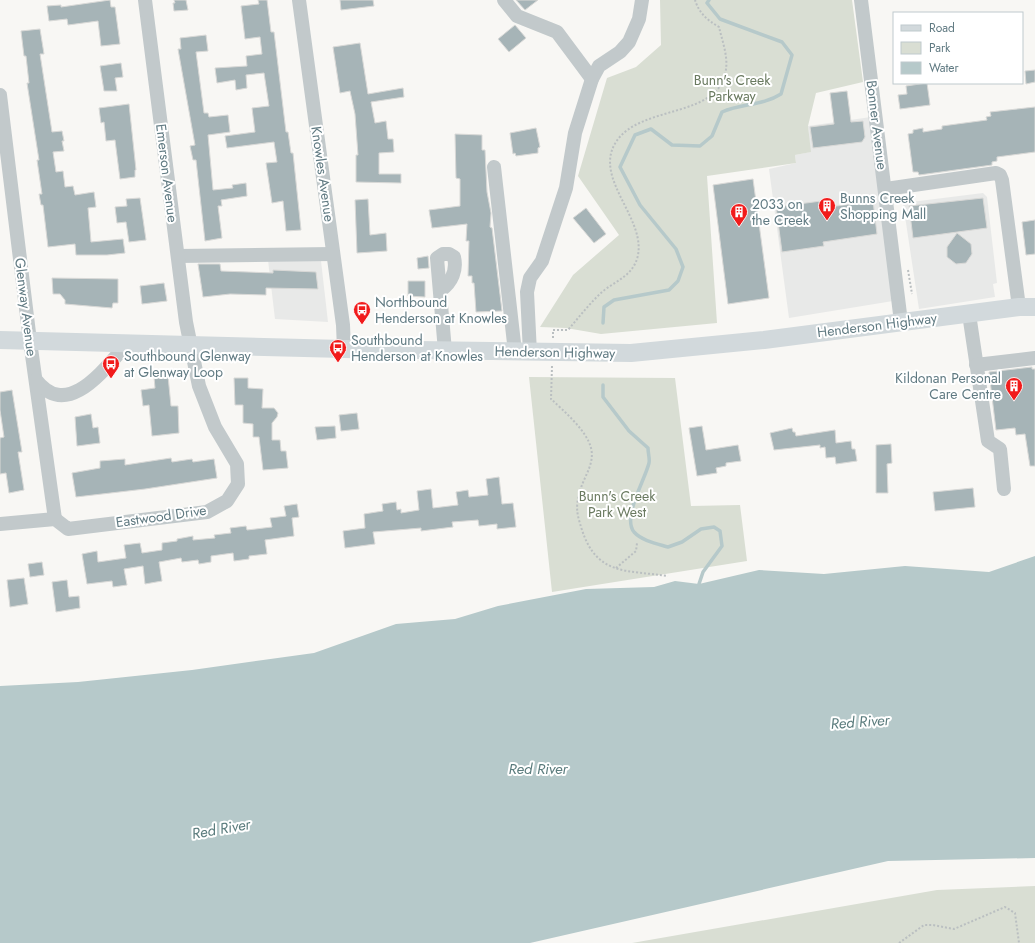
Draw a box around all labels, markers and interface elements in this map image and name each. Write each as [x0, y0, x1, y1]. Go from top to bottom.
legend [893, 12, 1023, 84]
text: Road [929, 19, 955, 37]
text: Park [929, 39, 951, 57]
text: Water [929, 59, 960, 77]
park label: Bunn's Creek Parkway [694, 70, 771, 106]
street label: Bonner Avenue [862, 79, 892, 171]
street label: Emerson Avenue [151, 123, 183, 223]
street label: Knowles Avenue [306, 125, 340, 223]
place label: Bunns Creek Shopping Mall [840, 188, 926, 224]
place label: 2033 on the Creek [752, 194, 810, 230]
building icon: Bunns Creek Shopping Mall [817, 196, 837, 221]
building icon: 2033 on the Creek [729, 202, 749, 227]
street label: Glenway Avenue [10, 257, 42, 357]
place label: Northbound Henderson at Knowles [375, 292, 507, 328]
bus stop icon: Northbound Henderson at Knowles [352, 300, 372, 325]
street label: Henderson Highway [816, 308, 939, 342]
place label: Southbound Henderson at Knowles [351, 330, 483, 366]
bus stop icon: Southbound Henderson at Knowles [328, 338, 348, 363]
street label: Henderson Highway [495, 341, 616, 363]
place label: Southbound Glenway at Glenway Loop [124, 346, 252, 382]
bus stop icon: Southbound Glenway at Glenway Loop [101, 354, 121, 379]
place label: Kildonan Personal Care Centre [895, 368, 1001, 404]
building icon: Kildonan Personal Care Centre [1004, 376, 1024, 401]
park label: Bunn's Creek Park West [579, 486, 656, 522]
street label: Eastwood Drive [114, 500, 208, 532]
water label: Red River [830, 709, 891, 735]
water label: Red River [508, 758, 569, 780]
water label: Red River [190, 813, 253, 845]

